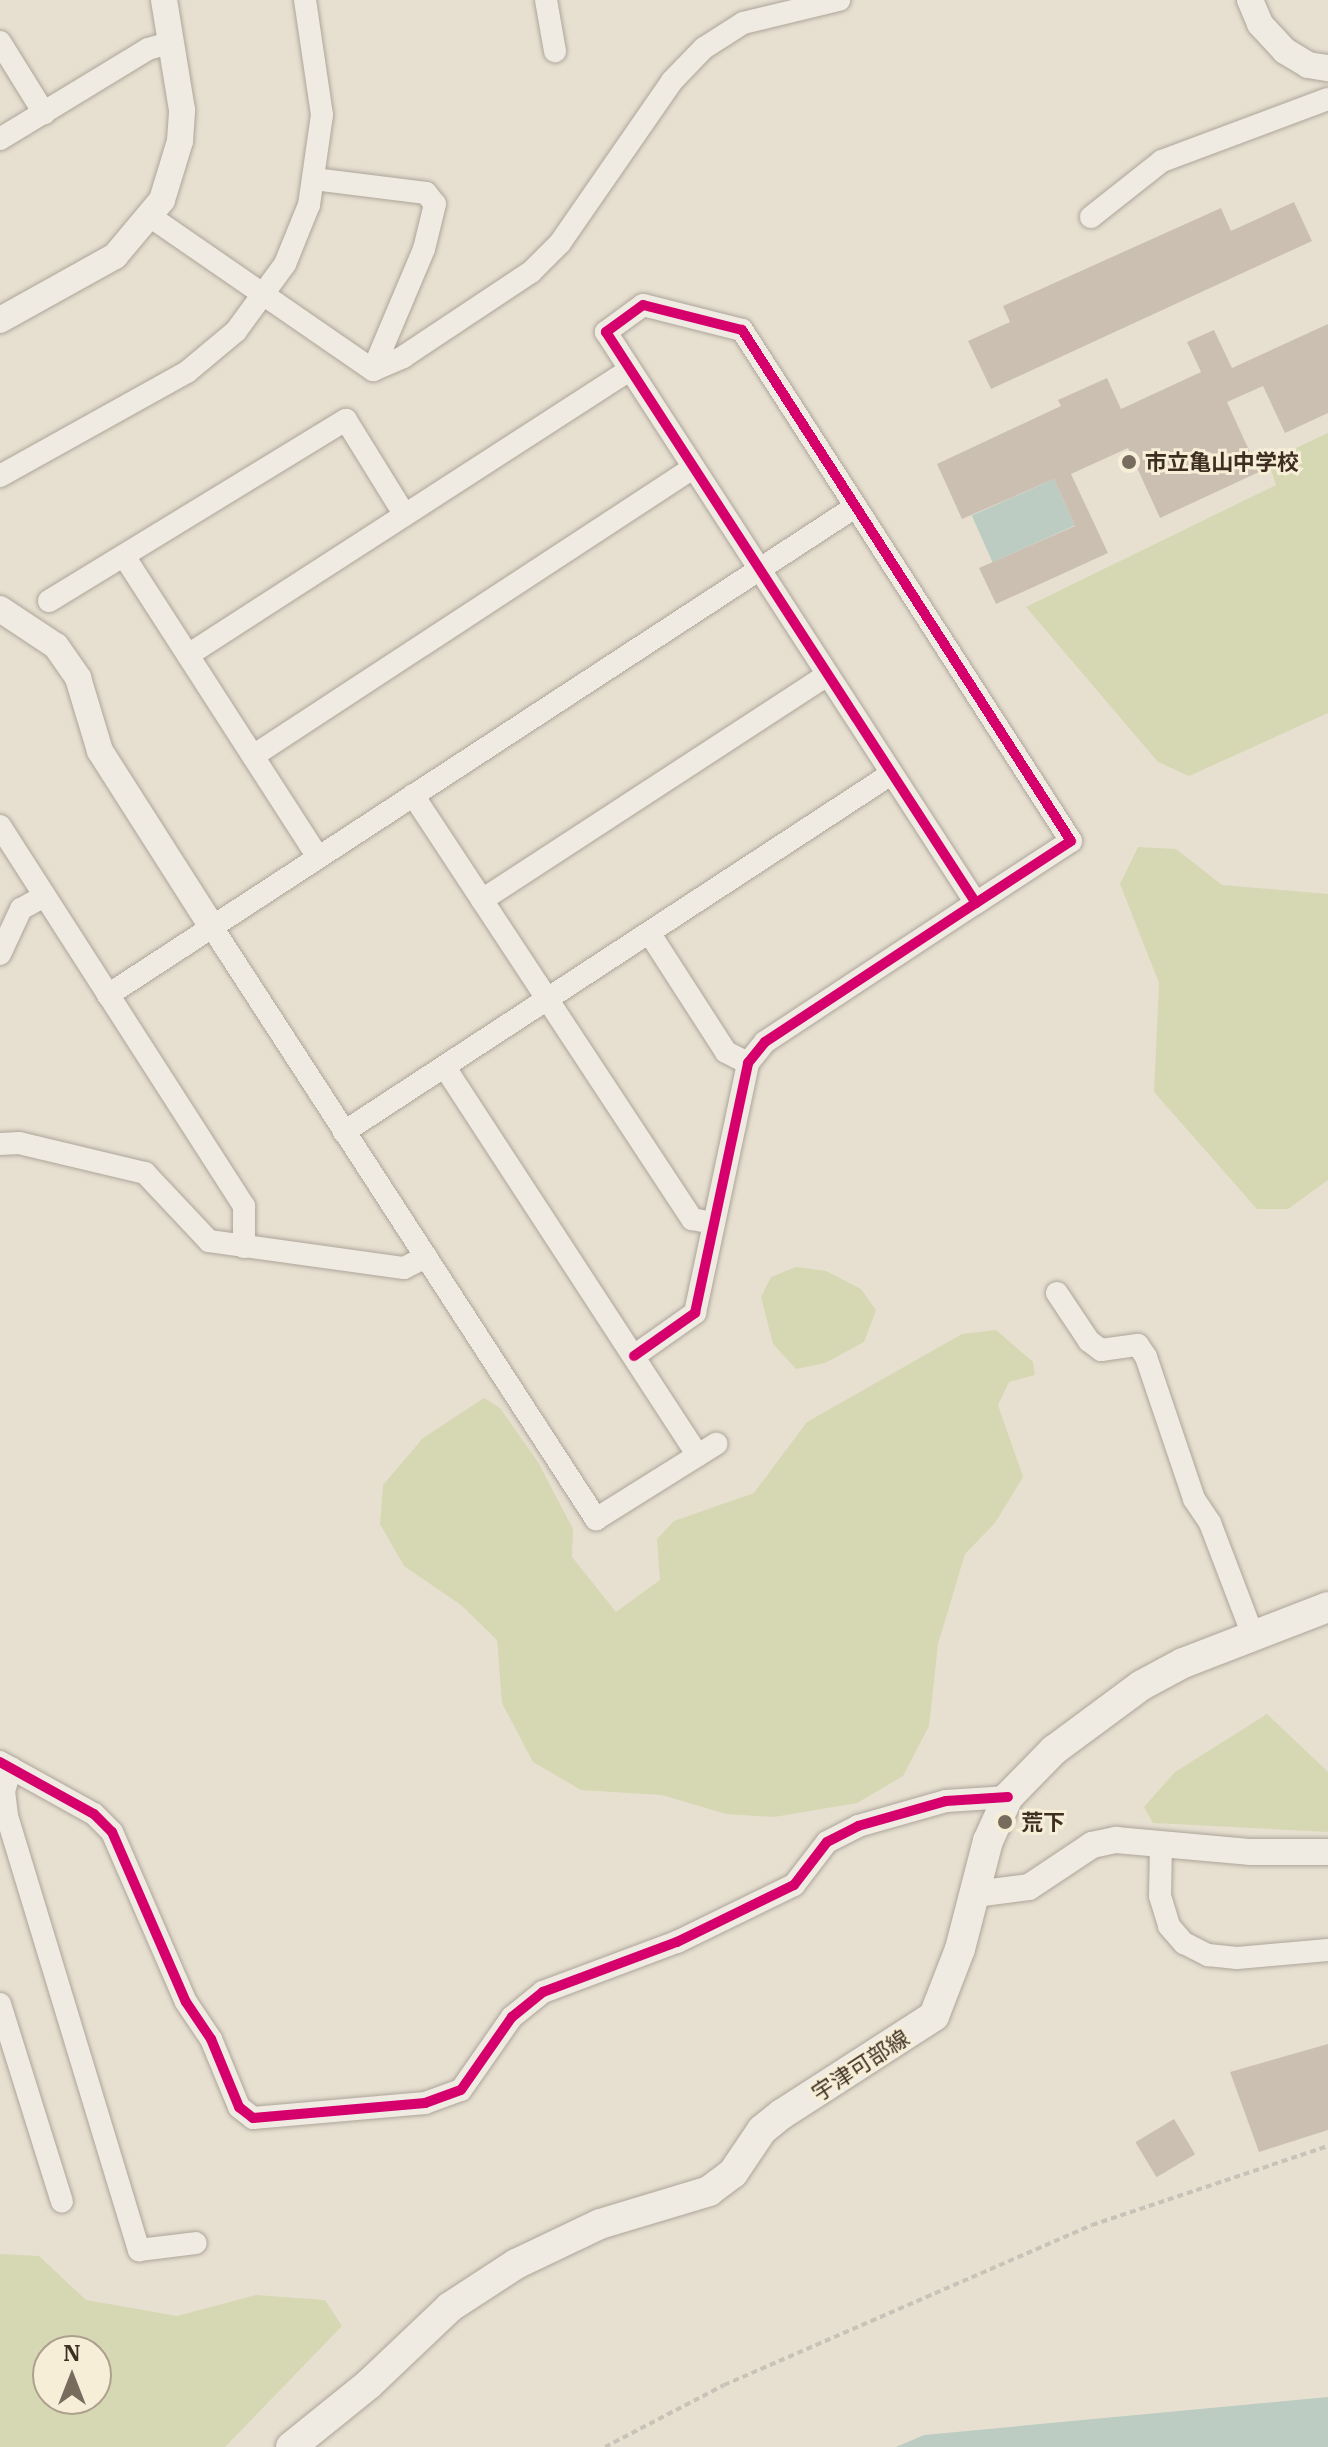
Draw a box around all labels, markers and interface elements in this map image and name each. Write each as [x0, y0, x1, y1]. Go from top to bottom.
place label: 市立亀山中学校 [1145, 449, 1299, 475]
marker: 市立亀山中学校 [1120, 453, 1138, 471]
place label: 荒下 [1021, 1809, 1065, 1835]
marker: 荒下 [996, 1813, 1014, 1831]
street label: 宇津可部線 [807, 2024, 913, 2106]
north arrow [32, 2335, 112, 2415]
text: N [63, 2338, 81, 2367]

